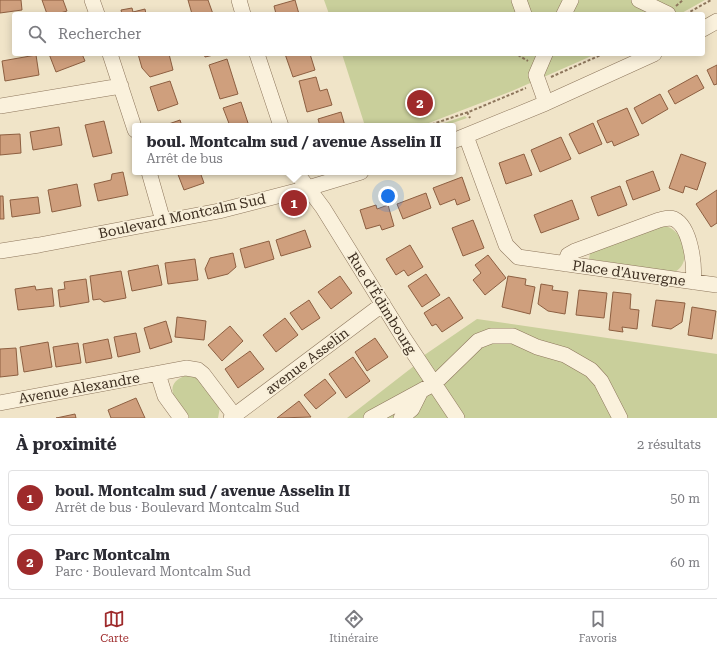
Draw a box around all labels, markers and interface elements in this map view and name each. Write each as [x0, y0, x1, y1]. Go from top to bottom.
search box [12, 12, 705, 56]
icon: search [26, 23, 48, 45]
text: Rechercher [58, 25, 141, 43]
pin: 2 [407, 88, 433, 118]
popup [132, 123, 456, 175]
text: boul. Montcalm sud / avenue Asselin II [146, 133, 442, 151]
text: Arrêt de bus [146, 151, 223, 166]
your location [378, 186, 398, 206]
pin: 1 [281, 188, 307, 218]
street label: Boulevard Montcalm Sud [97, 190, 267, 242]
street label: Rue d'Édimbourg [344, 249, 420, 357]
street label: Place d'Auvergne [571, 257, 687, 289]
street label: avenue Asselin [262, 325, 352, 397]
street label: Avenue Alexandre [17, 369, 141, 407]
text: À proximité [16, 434, 117, 454]
text: 2 résultats [637, 437, 701, 452]
text: boul. Montcalm sud / avenue Asselin II [55, 482, 350, 500]
text: 1 [26, 491, 34, 506]
text: 50 m [670, 491, 700, 506]
text: Arrêt de bus · Boulevard Montcalm Sud [55, 500, 300, 515]
text: Parc Montcalm [55, 546, 170, 564]
text: 2 [26, 555, 34, 570]
text: 60 m [670, 555, 700, 570]
text: Parc · Boulevard Montcalm Sud [55, 564, 251, 579]
tab: Carte [100, 608, 129, 645]
tab: Itinéraire [329, 608, 378, 645]
tab: Favoris [579, 608, 617, 645]

